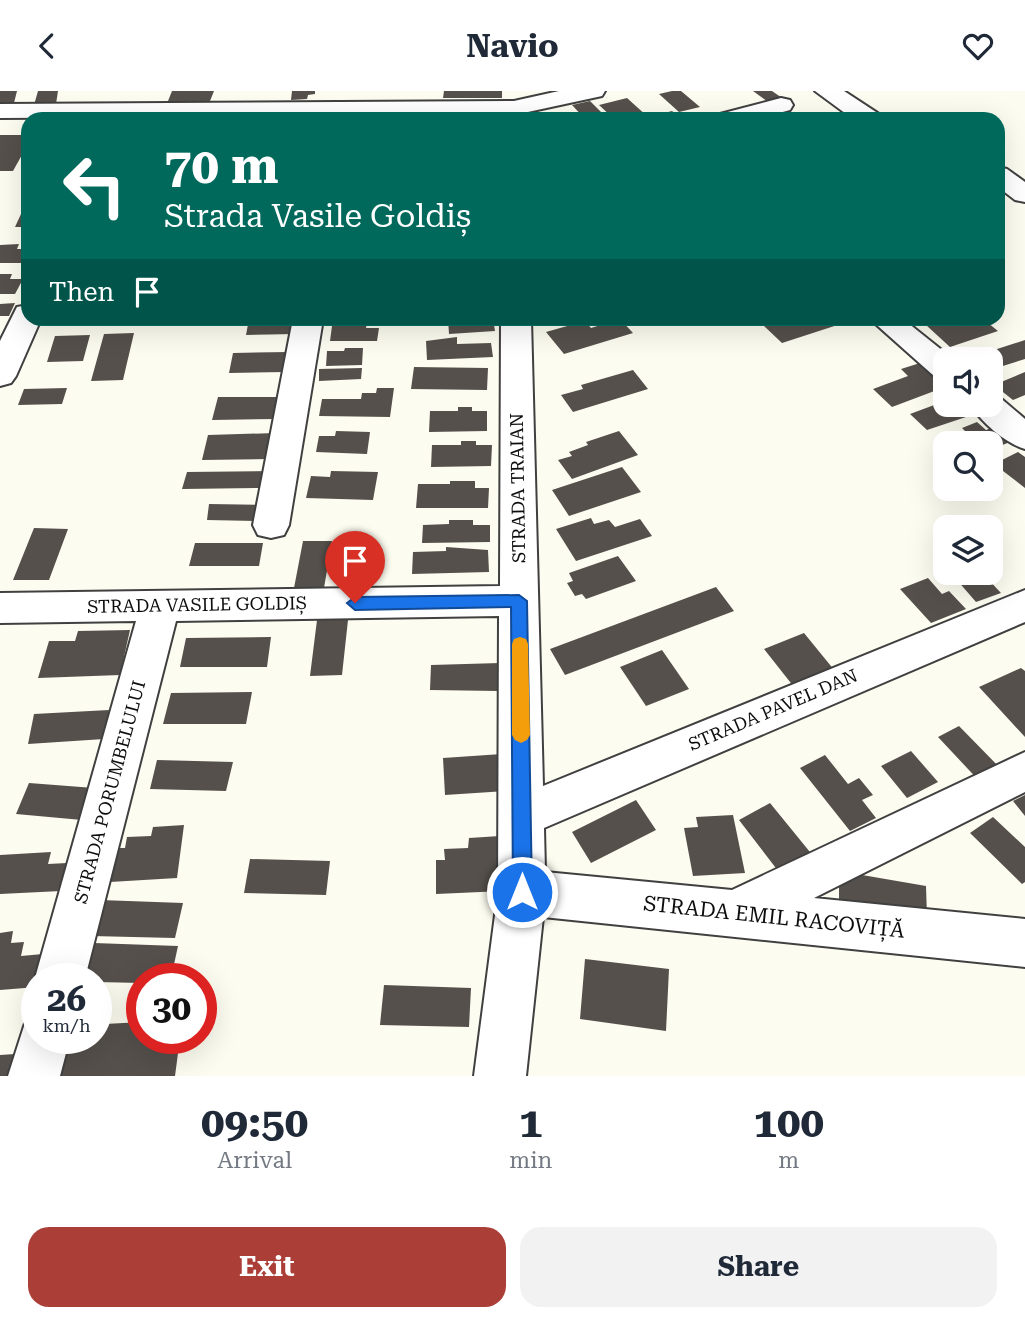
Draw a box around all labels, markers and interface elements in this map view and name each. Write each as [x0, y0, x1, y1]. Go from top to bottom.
icon: back [28, 27, 66, 65]
text: Navio [466, 27, 559, 65]
icon: heart [959, 27, 997, 65]
text: 70 m [164, 138, 279, 195]
icon: left [49, 140, 140, 231]
text: Strada Vasile Goldiș [164, 197, 471, 235]
icon: arrive [128, 273, 166, 311]
text: Then [49, 277, 114, 307]
map controls [933, 347, 1003, 585]
button: sound [933, 347, 1003, 417]
street label: STRADA TRAIAN [506, 413, 529, 563]
button: search [933, 431, 1003, 501]
button: layers [933, 515, 1003, 585]
pin [325, 531, 385, 603]
icon: arrive [336, 542, 374, 580]
street label: STRADA VASILE GOLDIȘ [87, 592, 307, 618]
street label: STRADA PAVEL DAN [685, 664, 861, 755]
street label: STRADA PORUMBELULUI [70, 678, 149, 906]
position arrow [485, 855, 559, 929]
street label: STRADA EMIL RACOVIȚĂ [642, 891, 906, 945]
speed limit sign: 30 [126, 963, 217, 1054]
text: 26 [47, 979, 86, 1020]
text: km/h [42, 1015, 91, 1036]
text: 09:50 [201, 1098, 308, 1147]
text: 1 [519, 1098, 543, 1147]
text: 100 [753, 1098, 824, 1147]
text: Arrival [217, 1147, 292, 1174]
text: min [509, 1147, 552, 1174]
text: m [778, 1147, 799, 1174]
button: Exit [28, 1227, 506, 1307]
button: Share [520, 1227, 997, 1307]

